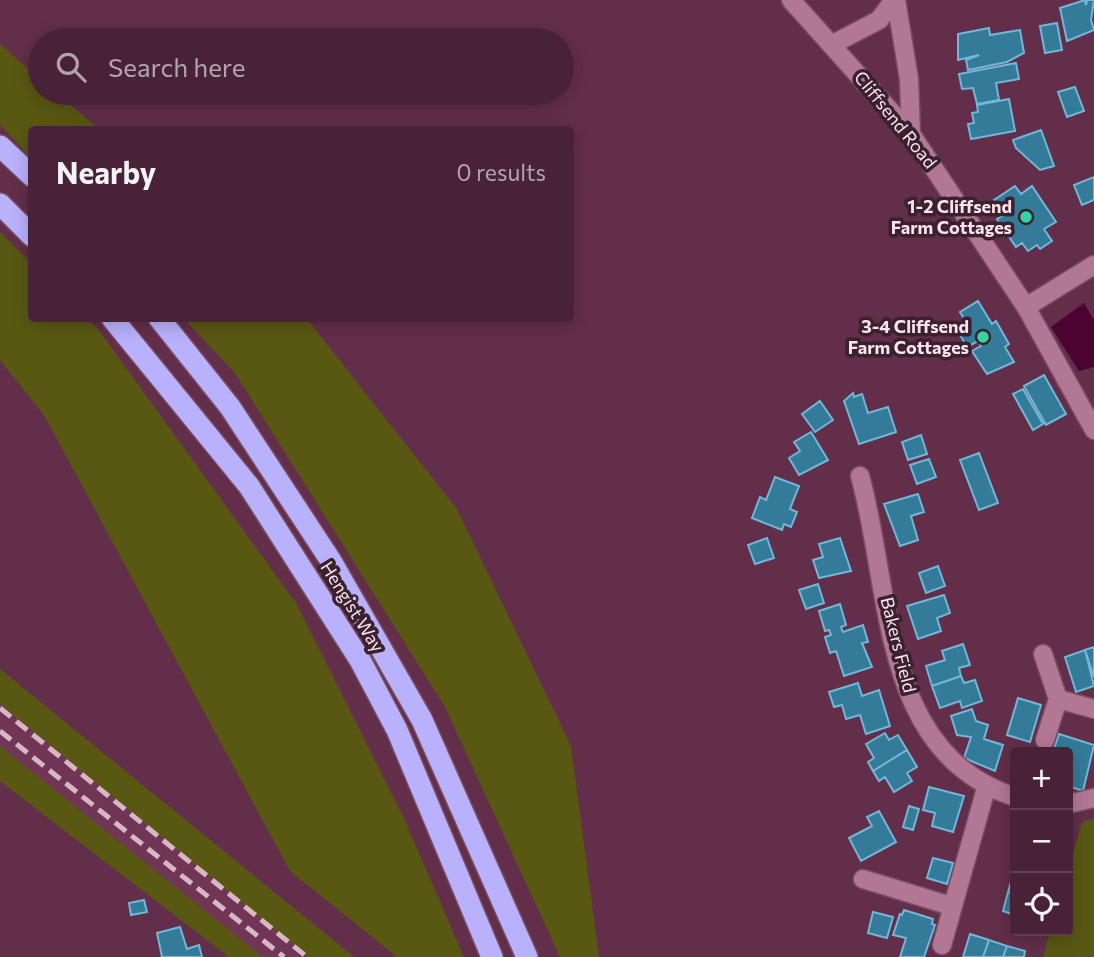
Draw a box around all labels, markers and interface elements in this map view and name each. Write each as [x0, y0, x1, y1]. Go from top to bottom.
search box [28, 28, 574, 105]
icon: search [52, 48, 90, 86]
text: Search here [108, 51, 246, 82]
street label: Cliffsend Road [850, 66, 942, 173]
text: Nearby [56, 153, 156, 190]
text: 0 results [457, 158, 546, 186]
place label: 1-2 Cliffsend Farm Cottages [891, 195, 1012, 238]
marker: 1-2 Cliffsend Farm Cottages [1018, 209, 1034, 225]
place label: 3-4 Cliffsend Farm Cottages [848, 315, 969, 358]
marker: 3-4 Cliffsend Farm Cottages [975, 329, 991, 345]
street label: Hengist Way [316, 557, 389, 656]
street label: Bakers Field [876, 595, 921, 695]
map controls [1010, 747, 1073, 936]
button: + [1010, 747, 1073, 810]
button: − [1010, 810, 1073, 873]
button: locate [1010, 873, 1073, 936]

